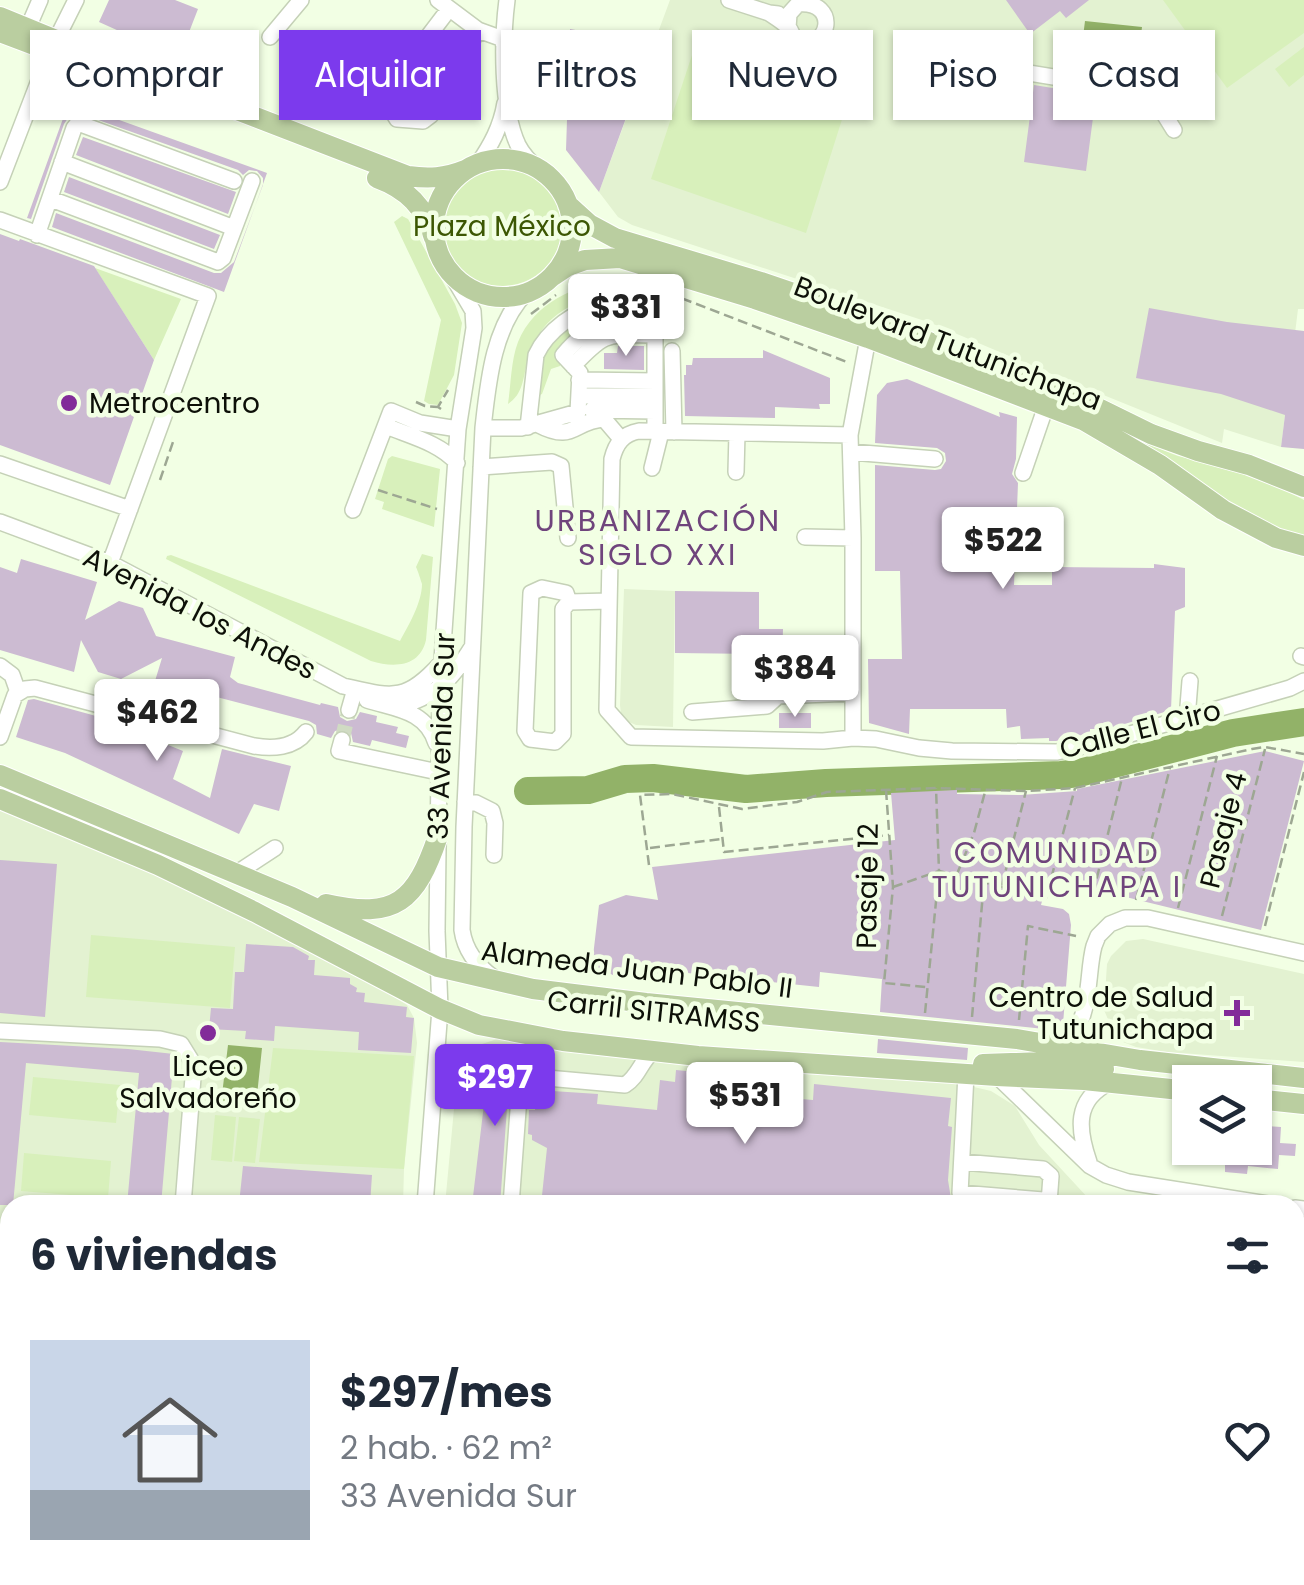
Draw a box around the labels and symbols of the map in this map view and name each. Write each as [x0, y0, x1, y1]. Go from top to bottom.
park label: Plaza México [413, 207, 591, 246]
street label: Boulevard Tutunichapa [788, 267, 1107, 420]
pin: $331 [567, 274, 685, 359]
place label: Metrocentro [89, 384, 260, 423]
marker: Metrocentro [58, 392, 80, 414]
district label: URBANIZACIÓN SIGLO XXI [534, 499, 782, 576]
pin: $522 [944, 507, 1062, 592]
street label: Avenida los Andes [77, 538, 323, 689]
street label: 33 Avenida Sur [418, 632, 465, 840]
pin: $384 [736, 635, 854, 720]
pin: $462 [98, 679, 216, 764]
street label: Calle El Ciro [1055, 691, 1225, 768]
street label: Pasaje 4 [1190, 768, 1257, 892]
street label: Pasaje 12 [847, 823, 888, 949]
district label: COMUNIDAD TUTUNICHAPA I [931, 831, 1183, 908]
street label: Alameda Juan Pablo II [479, 931, 795, 1008]
place label: Centro de Salud Tutunichapa [988, 978, 1214, 1049]
street label: Carril SITRAMSS [545, 981, 762, 1042]
marker: Centro de Salud Tutunichapa [1224, 1000, 1250, 1026]
marker: Liceo Salvadoreño [197, 1022, 219, 1044]
pin: $297 [436, 1044, 554, 1129]
place label: Liceo Salvadoreño [119, 1047, 297, 1118]
pin: $531 [686, 1062, 804, 1147]

